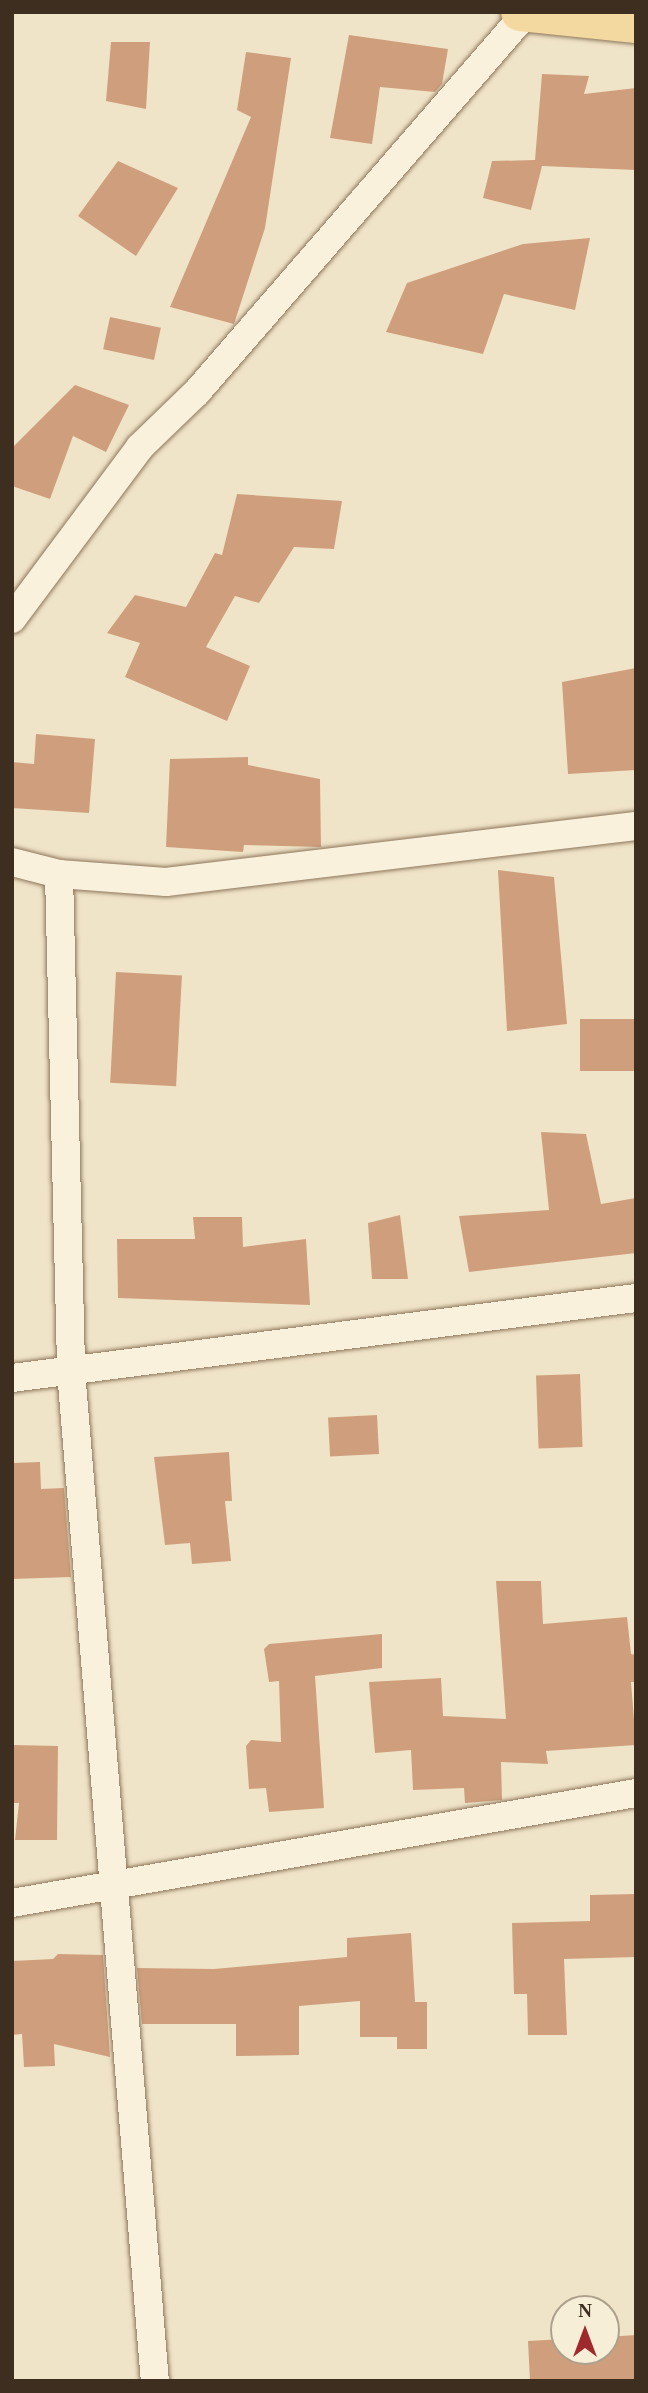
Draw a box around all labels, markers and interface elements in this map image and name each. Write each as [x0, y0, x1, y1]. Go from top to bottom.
north arrow [550, 2295, 620, 2365]
text: N [578, 2300, 592, 2321]

